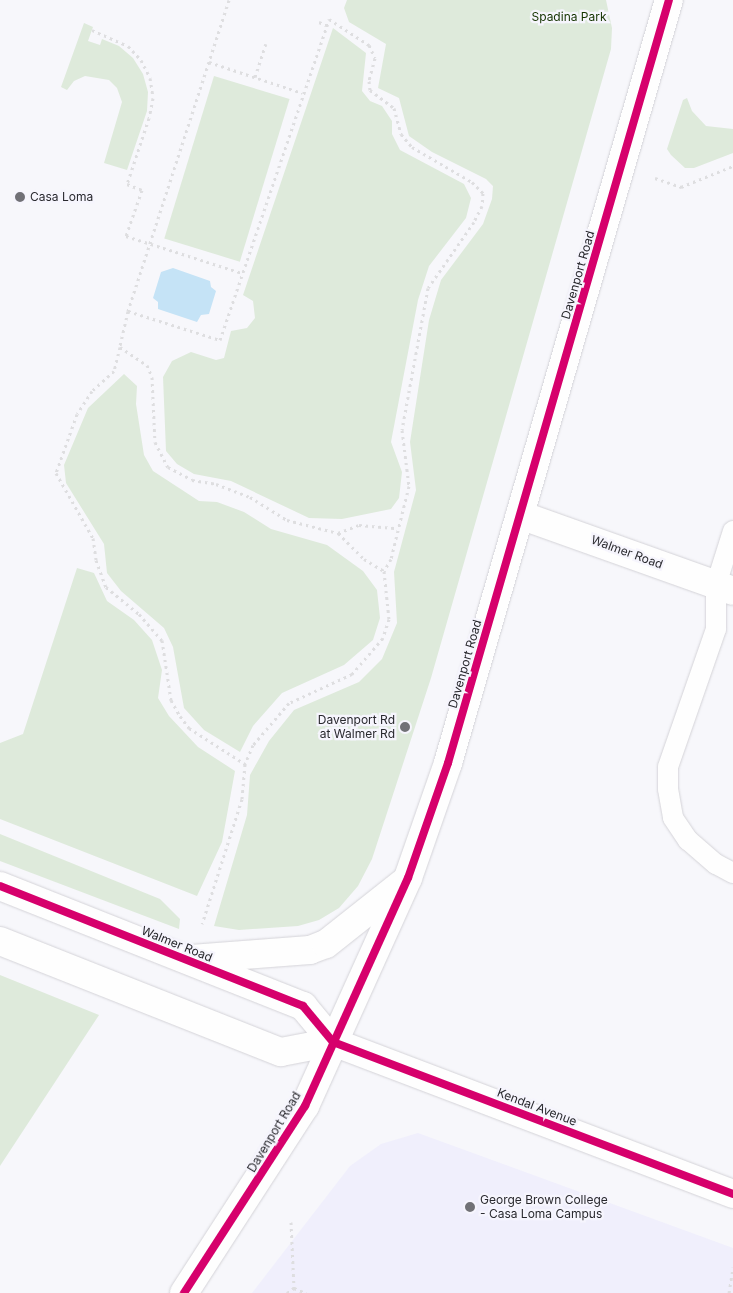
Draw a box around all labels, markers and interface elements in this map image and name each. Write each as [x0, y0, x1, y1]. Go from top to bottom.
park label: Spadina Park [531, 10, 607, 24]
place label: Casa Loma [30, 190, 93, 204]
marker: Casa Loma [14, 191, 26, 203]
street label: Davenport Road [558, 229, 598, 321]
street label: Walmer Road [589, 532, 665, 572]
street label: Davenport Road [445, 618, 485, 710]
place label: Davenport Rd at Walmer Rd [318, 713, 395, 741]
marker: Davenport Rd at Walmer Rd [399, 721, 411, 733]
street label: Walmer Road [139, 923, 215, 965]
street label: Kendal Avenue [495, 1085, 579, 1129]
street label: Davenport Road [244, 1089, 304, 1175]
place label: George Brown College - Casa Loma Campus [480, 1193, 608, 1221]
marker: George Brown College - Casa Loma Campus [464, 1201, 476, 1213]

